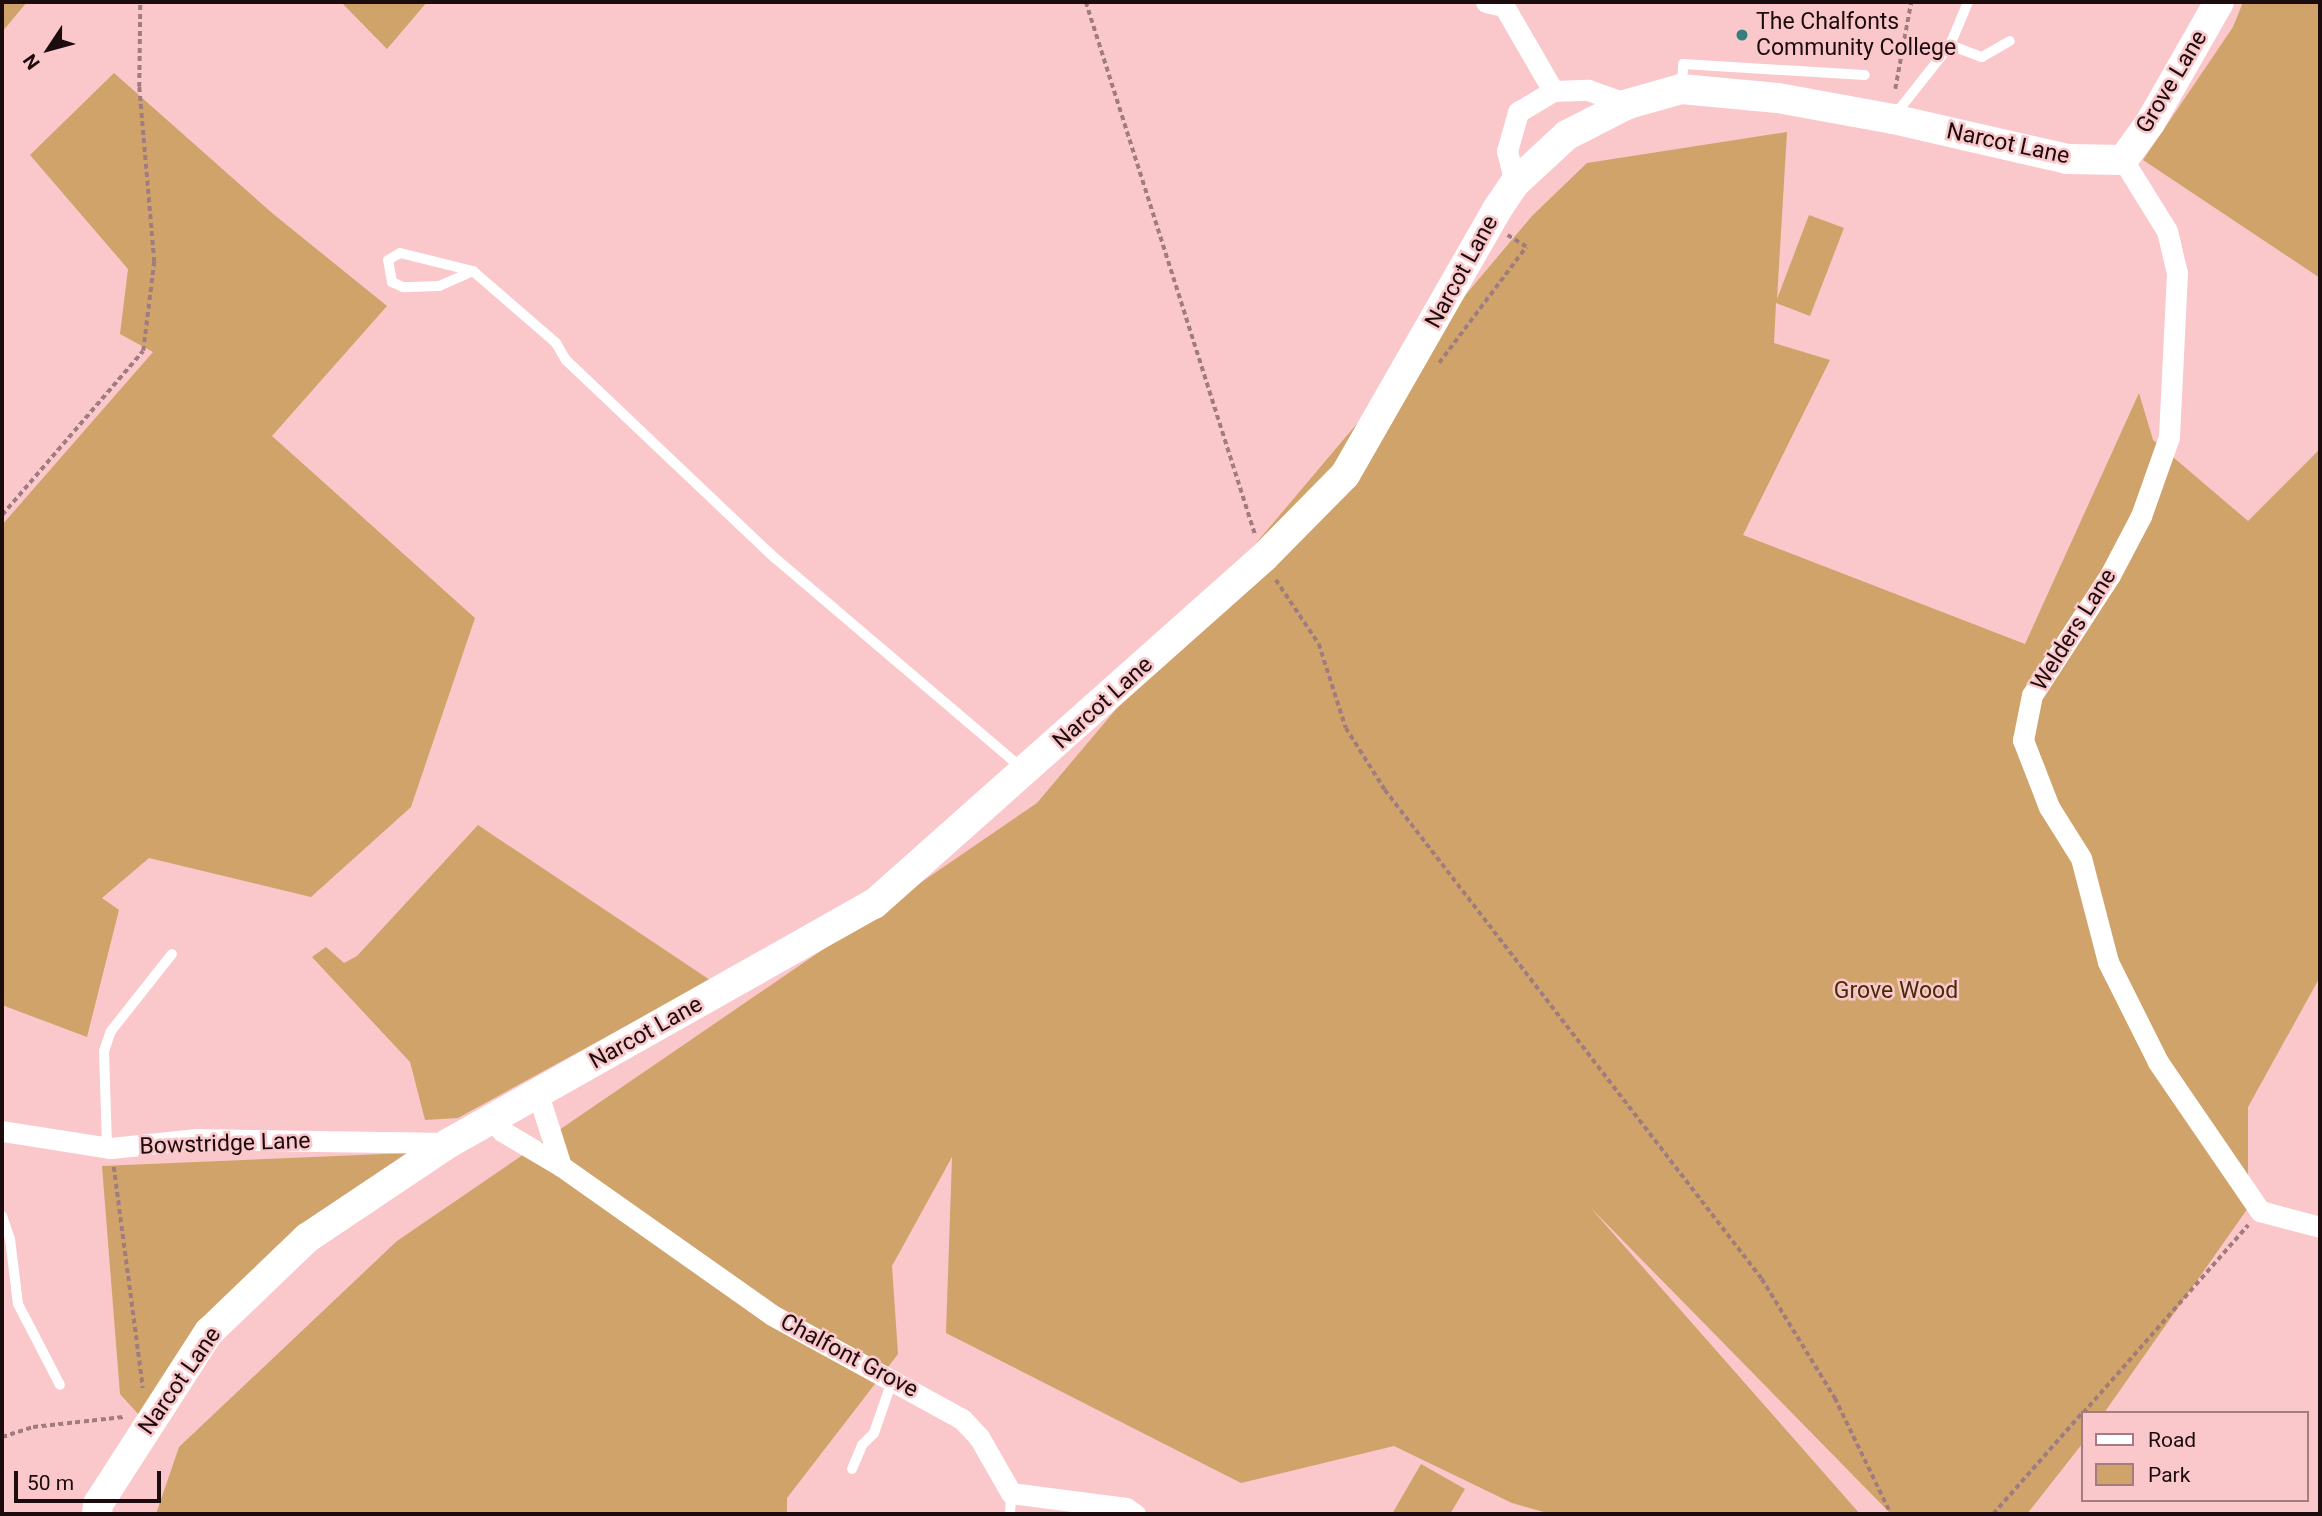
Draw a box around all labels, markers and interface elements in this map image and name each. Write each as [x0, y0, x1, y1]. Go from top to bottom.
place label: The Chalfonts Community College [1756, 8, 1956, 62]
north arrow [14, 14, 84, 84]
street label: Grove Lane [2131, 26, 2213, 138]
marker: The Chalfonts Community College [1734, 27, 1750, 43]
text: N [18, 49, 45, 74]
street label: Narcot Lane [1944, 118, 2072, 170]
street label: Narcot Lane [1420, 211, 1504, 333]
street label: Welders Lane [2026, 564, 2122, 696]
street label: Narcot Lane [1047, 651, 1159, 755]
park label: Grove Wood [1834, 977, 1958, 1005]
street label: Narcot Lane [585, 991, 707, 1075]
street label: Bowstridge Lane [139, 1127, 311, 1161]
street label: Chalfont Grove [775, 1308, 923, 1404]
street label: Narcot Lane [133, 1322, 227, 1440]
legend [2080, 1411, 2308, 1502]
text: Road [2148, 1428, 2196, 1452]
scale bar [18, 1456, 164, 1500]
text: Park [2148, 1463, 2190, 1487]
text: 50 m [27, 1471, 74, 1495]

